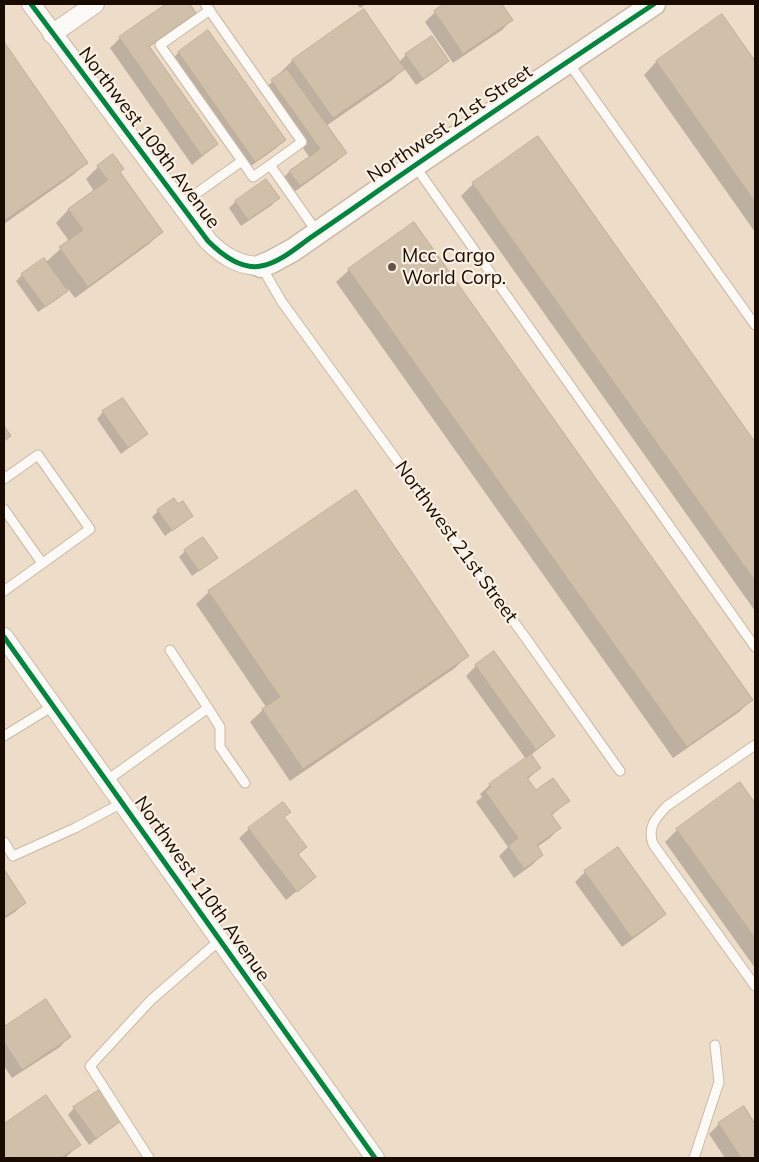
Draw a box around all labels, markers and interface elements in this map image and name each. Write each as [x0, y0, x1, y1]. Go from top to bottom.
street label: Northwest 109th Avenue [73, 43, 225, 233]
street label: Northwest 21st Street [363, 60, 537, 188]
place label: Mcc Cargo World Corp. [402, 245, 506, 289]
marker: Mcc Cargo World Corp. [386, 261, 398, 273]
street label: Northwest 21st Street [390, 457, 522, 627]
street label: Northwest 110th Avenue [129, 792, 275, 986]

